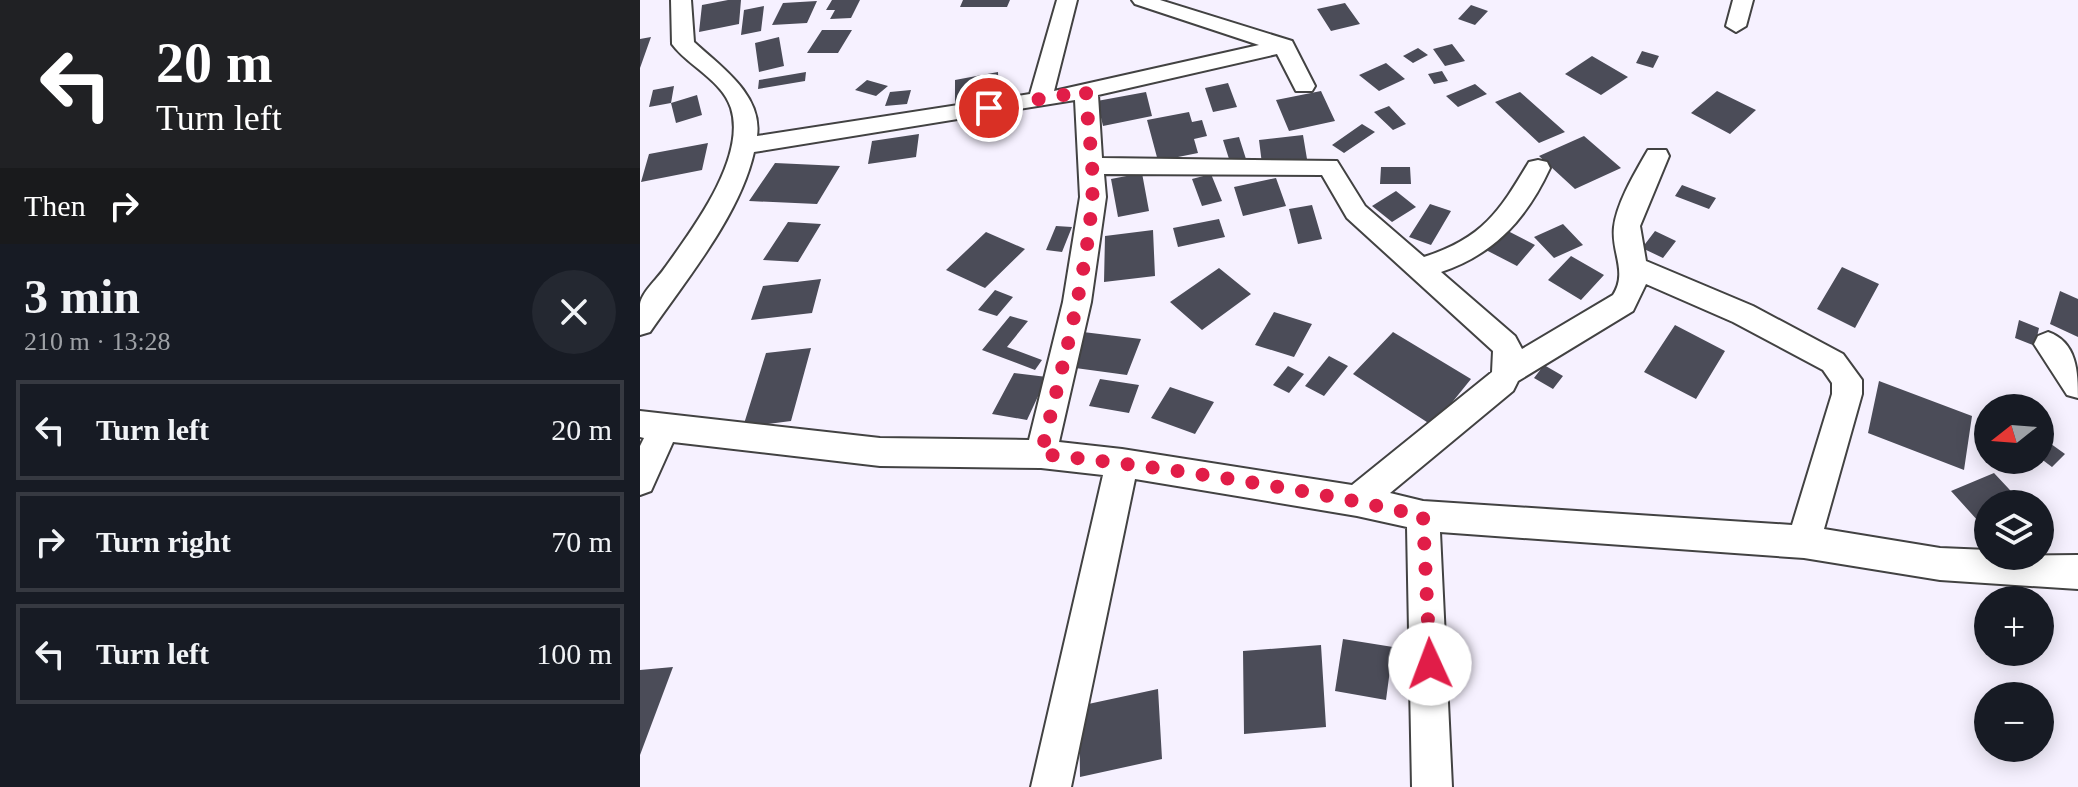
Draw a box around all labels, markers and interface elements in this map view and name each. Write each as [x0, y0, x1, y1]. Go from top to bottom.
icon: left [24, 32, 128, 136]
text: 20 m [156, 32, 273, 94]
pin [955, 74, 1023, 142]
icon: arrive [967, 86, 1011, 130]
text: Turn left [156, 98, 282, 138]
icon: right [102, 184, 146, 228]
text: Then [24, 189, 86, 222]
text: 3 min [24, 270, 140, 323]
button: close [532, 270, 616, 354]
text: 210 m · 13:28 [24, 327, 171, 356]
north arrow [1974, 394, 2054, 474]
map controls [1974, 394, 2054, 762]
icon: left [28, 408, 72, 452]
text: Turn left [96, 413, 209, 446]
text: 20 m [551, 413, 612, 446]
button: layers [1974, 490, 2054, 570]
icon: right [28, 520, 72, 564]
text: Turn right [96, 525, 231, 558]
text: 70 m [551, 525, 612, 558]
button: + [1974, 586, 2054, 666]
position arrow [1388, 622, 1472, 706]
icon: left [28, 632, 72, 676]
text: Turn left [96, 637, 209, 670]
text: 100 m [536, 637, 612, 670]
button: − [1974, 682, 2054, 762]

